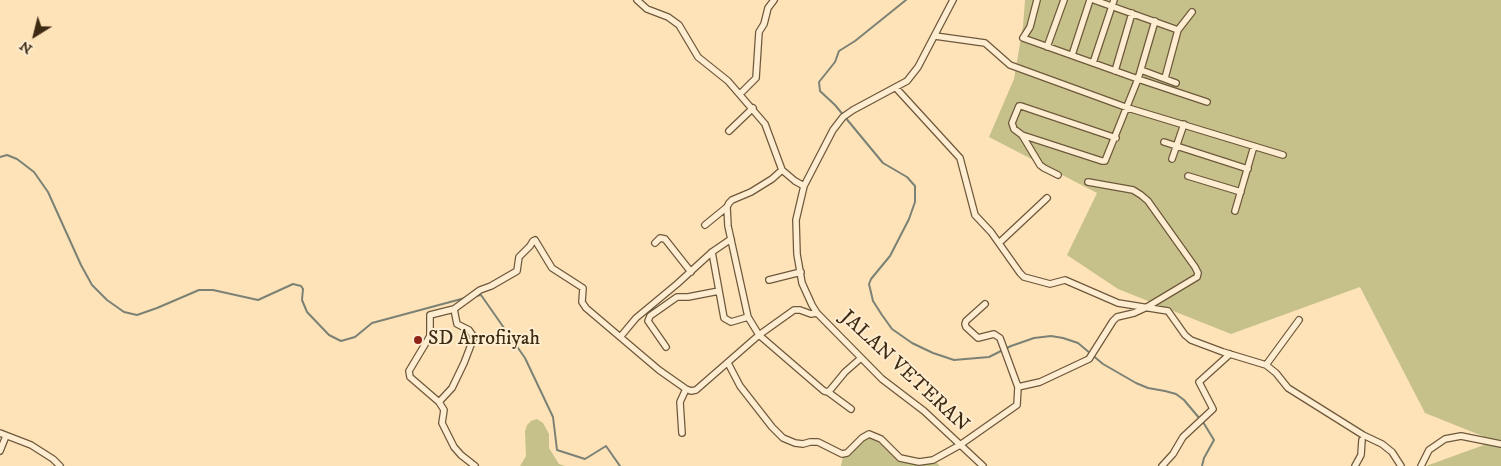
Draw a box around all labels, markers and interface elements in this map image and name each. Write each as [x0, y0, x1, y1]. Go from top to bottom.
north arrow [10, 10, 60, 60]
text: N [16, 36, 36, 58]
street label: JALAN VETERAN [835, 306, 973, 438]
place label: SD Arrofiiyah [428, 328, 540, 352]
marker: SD Arrofiiyah [412, 334, 424, 346]

